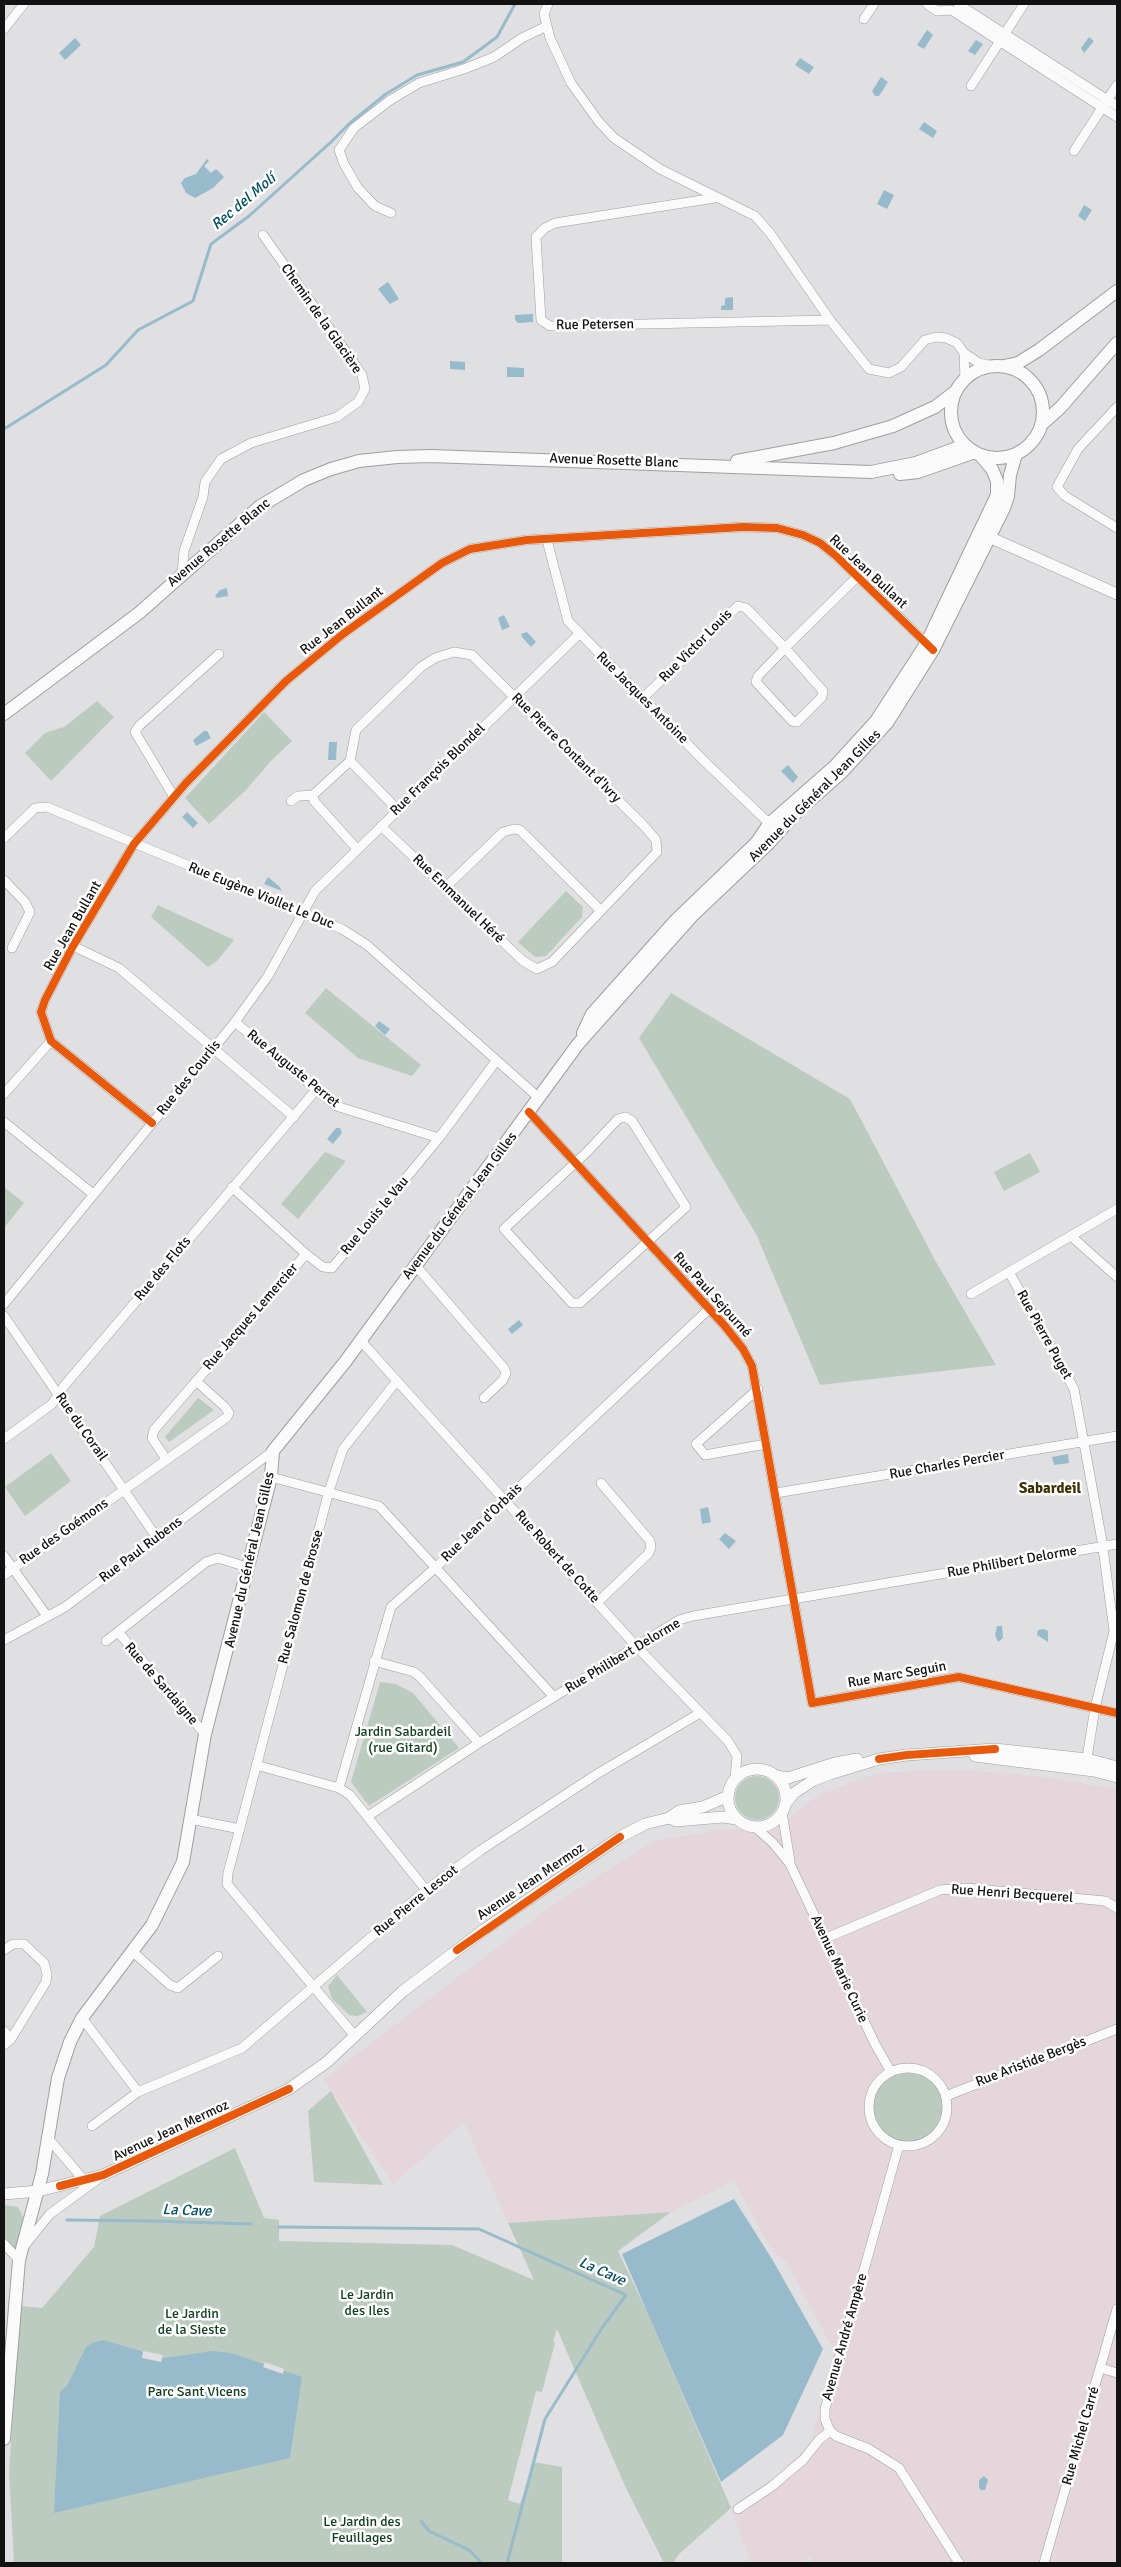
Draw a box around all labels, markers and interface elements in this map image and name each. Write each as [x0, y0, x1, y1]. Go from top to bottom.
water label: Rec del Molí [208, 170, 280, 234]
street label: Chemin de la Glacière [277, 261, 365, 377]
street label: Rue Petersen [556, 316, 634, 334]
street label: Avenue Rosette Blanc [549, 450, 679, 472]
street label: Avenue Rosette Blanc [164, 495, 274, 591]
street label: Rue Jean Bullant [825, 531, 911, 613]
street label: Rue Jean Bullant [297, 583, 387, 659]
street label: Rue Victor Louis [656, 606, 736, 686]
street label: Rue Jacques Antoine [592, 648, 692, 748]
street label: Rue Pierre Contant d'Ivry [508, 690, 624, 806]
street label: Rue François Blondel [387, 720, 489, 820]
street label: Avenue du Général Jean Gilles [745, 726, 885, 866]
street label: Rue Emmanuel Héré [409, 851, 507, 947]
street label: Rue Eugène Viollet Le Duc [186, 859, 336, 933]
street label: Rue Jean Bullant [41, 878, 105, 974]
street label: Rue Auguste Perret [243, 1026, 343, 1112]
street label: Rue des Courlis [154, 1037, 224, 1119]
street label: Avenue du Général Jean Gilles [399, 1129, 521, 1283]
street label: Rue Louis le Vau [337, 1173, 413, 1259]
street label: Rue des Flots [131, 1233, 195, 1305]
street label: Rue Paul Sejourné [669, 1249, 755, 1341]
street label: Rue Jacques Lemercier [200, 1260, 302, 1374]
street label: Rue Pierre Puget [1013, 1287, 1075, 1383]
street label: Rue du Corail [51, 1390, 111, 1464]
street label: Rue Charles Percier [888, 1447, 1006, 1483]
street label: Avenue du Général Jean Gilles [222, 1470, 278, 1650]
street label: Rue Jean d'Orbais [438, 1480, 526, 1566]
district label: Sabardeil [1019, 1480, 1081, 1498]
street label: Rue des Goémons [16, 1495, 112, 1569]
street label: Rue Robert de Cotte [511, 1507, 603, 1607]
street label: Rue Paul Rubens [96, 1513, 186, 1587]
street label: Rue Salomon de Brosse [275, 1528, 327, 1666]
street label: Rue Philibert Delorme [946, 1542, 1078, 1582]
street label: Rue Philibert Delorme [562, 1615, 684, 1697]
street label: Rue de Sardaigne [121, 1639, 201, 1729]
street label: Rue Marc Seguin [846, 1658, 948, 1692]
park label: Jardin Sabardeil (rue Gitard) [355, 1724, 451, 1756]
street label: Avenue Jean Mermoz [474, 1840, 588, 1924]
street label: Rue Pierre Lescot [371, 1862, 461, 1940]
street label: Rue Henri Becquerel [950, 1881, 1074, 1907]
street label: Avenue Marie Curie [807, 1913, 871, 2025]
street label: Rue Aristide Bergès [973, 2033, 1089, 2091]
street label: Avenue Jean Mermoz [110, 2097, 232, 2165]
water label: La Cave [162, 2201, 212, 2221]
water label: La Cave [576, 2254, 628, 2290]
street label: Avenue André Ampère [819, 2271, 871, 2403]
park label: Le Jardin des Iles [340, 2287, 394, 2320]
park label: Le Jardin de la Sieste [158, 2306, 226, 2338]
park label: Parc Sant Vicens [148, 2384, 246, 2400]
street label: Rue Michel Carré [1059, 2385, 1103, 2487]
park label: Le Jardin des Feuillages [323, 2514, 401, 2546]

